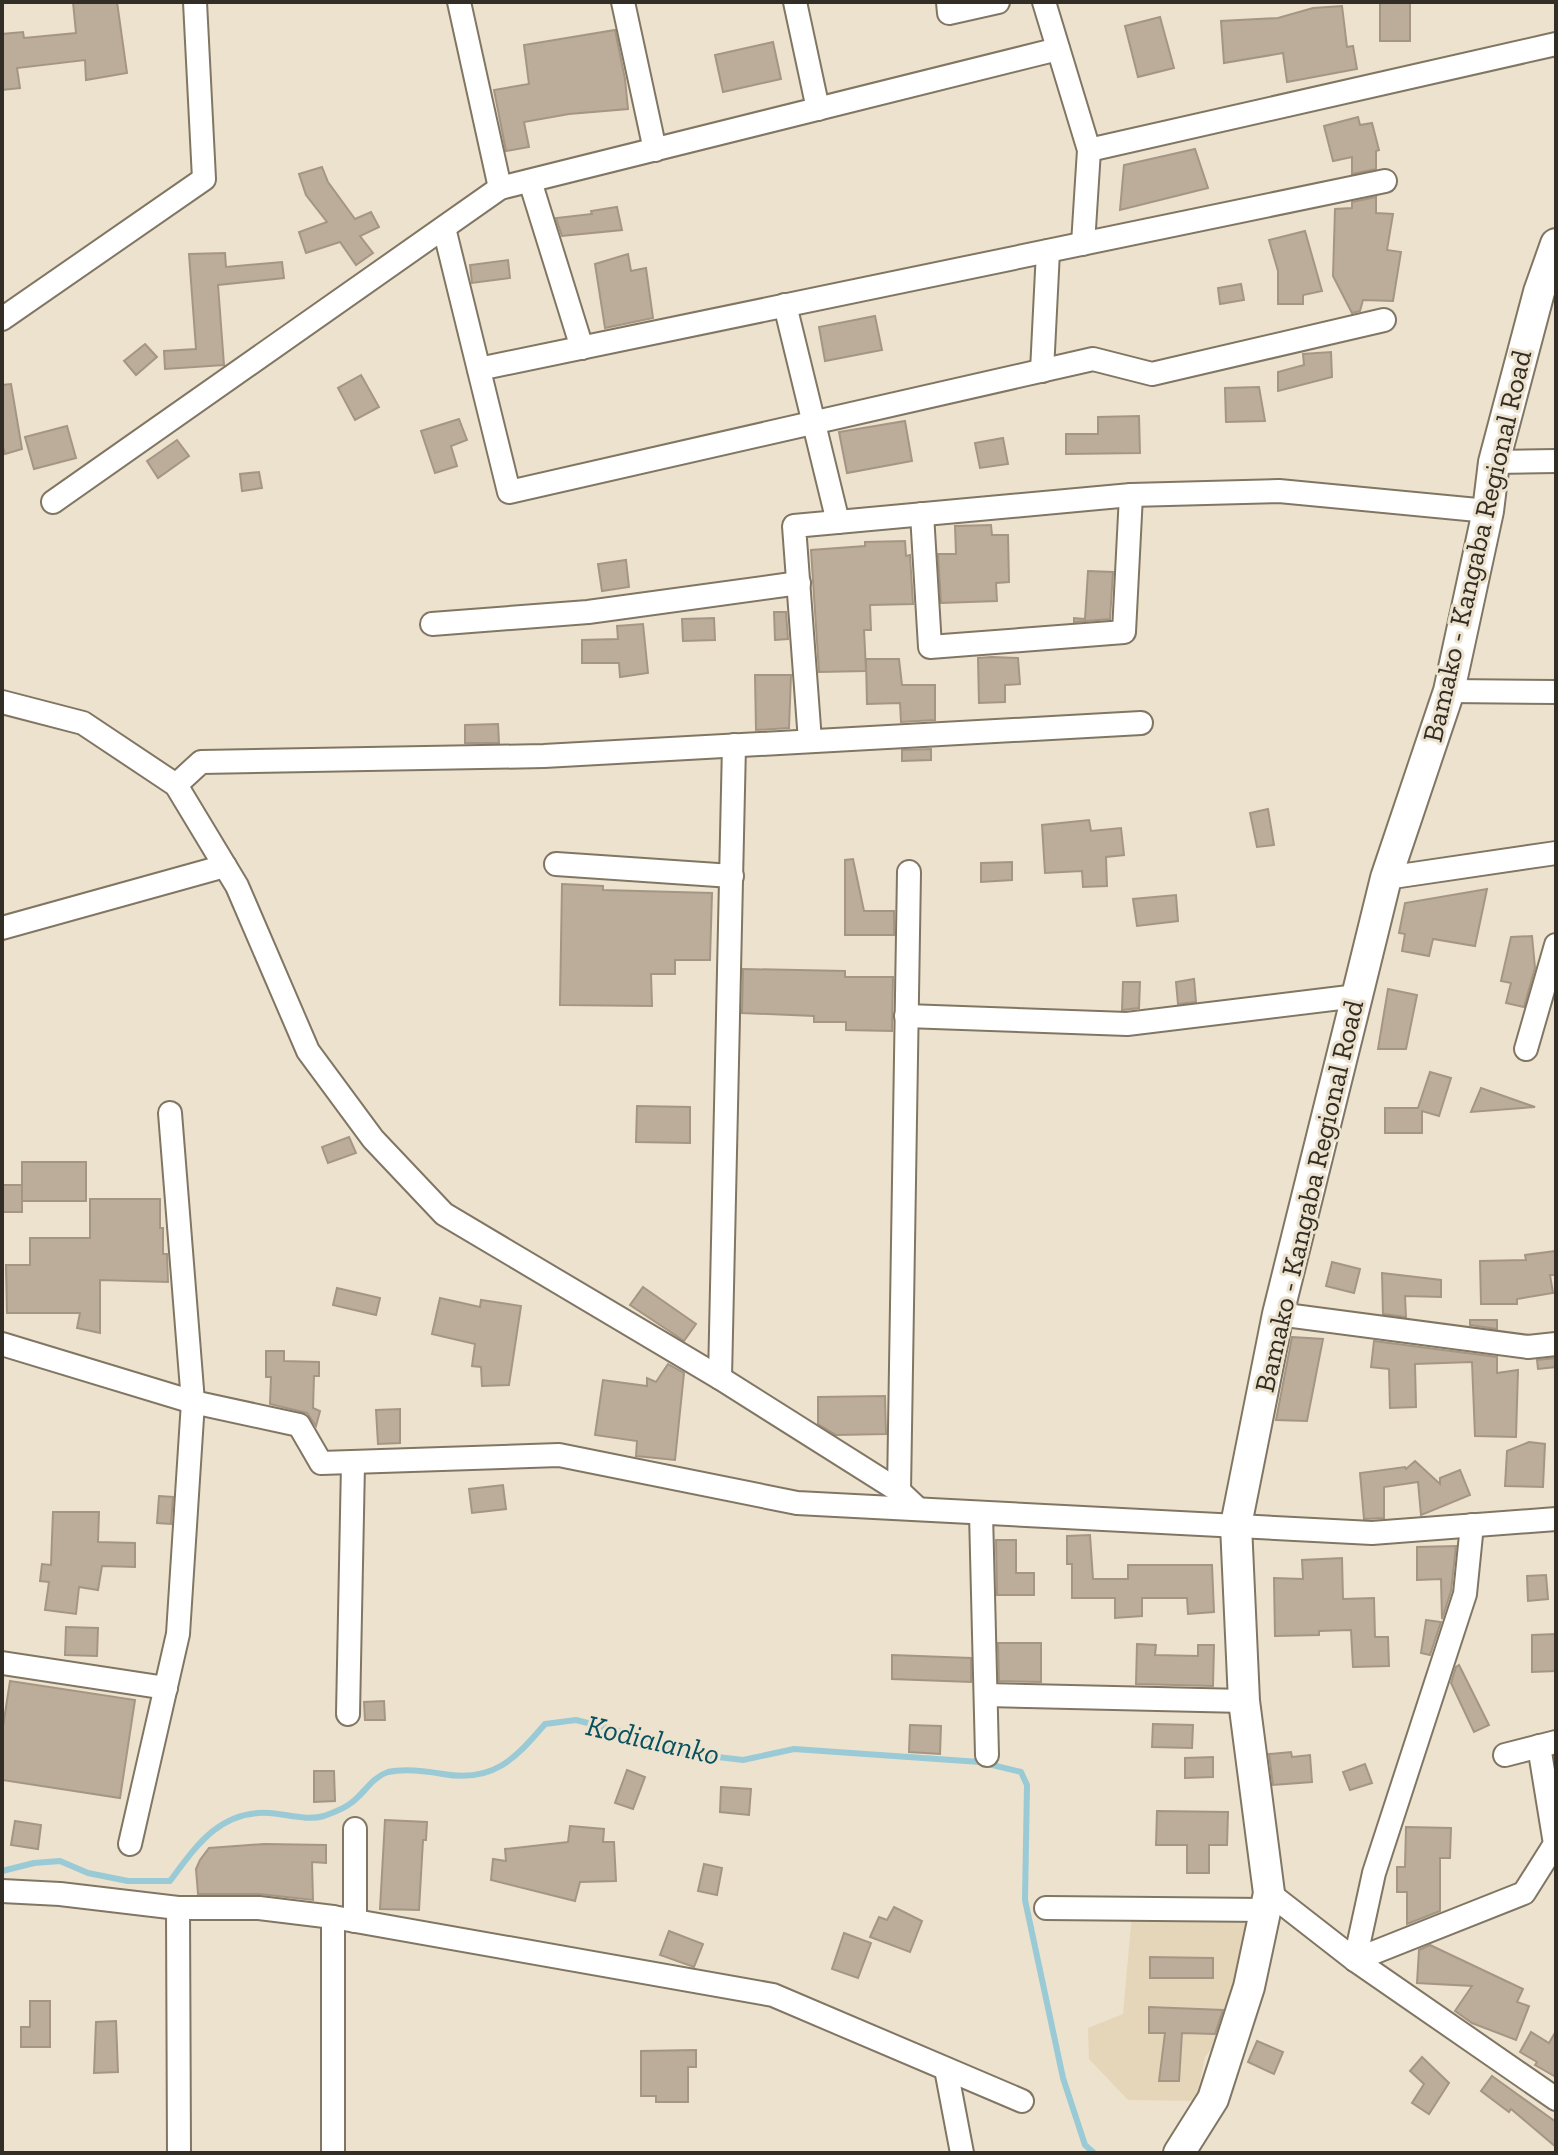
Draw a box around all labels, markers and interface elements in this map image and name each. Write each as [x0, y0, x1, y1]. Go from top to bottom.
street label: Bamako - Kangaba Regional Road [1416, 347, 1538, 745]
street label: Bamako - Kangaba Regional Road [1248, 997, 1370, 1395]
water label: Kodialanko [583, 1707, 723, 1773]

